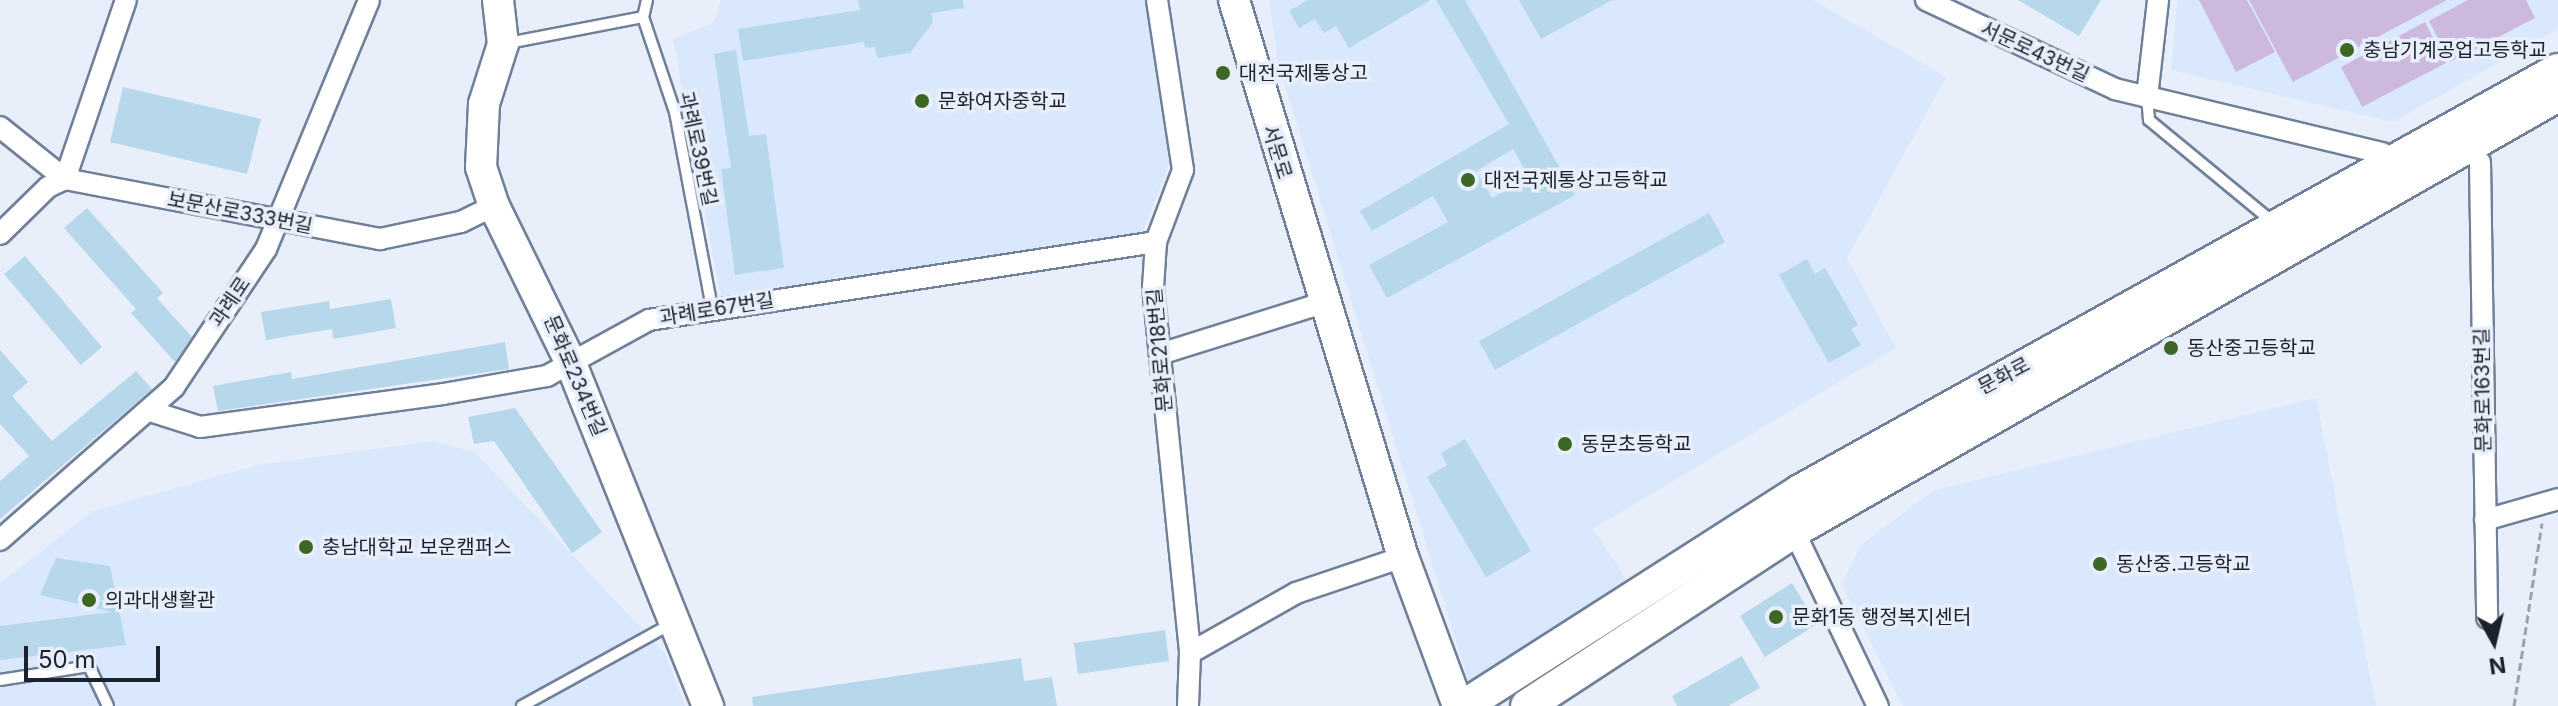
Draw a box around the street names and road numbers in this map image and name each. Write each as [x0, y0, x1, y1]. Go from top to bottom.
street label: 서문로43번길 [1977, 16, 2093, 88]
street label: 과례로39번길 [674, 89, 722, 209]
street label: 서문로 [1257, 122, 1297, 182]
street label: 보문산로333번길 [165, 187, 315, 239]
street label: 과례로 [205, 272, 255, 332]
street label: 문화로218번길 [1143, 287, 1177, 413]
street label: 과례로67번길 [658, 288, 776, 330]
street label: 문화로234번길 [539, 312, 611, 440]
street label: 문화로163번길 [2470, 327, 2496, 453]
street label: 문화로 [1974, 352, 2034, 400]

